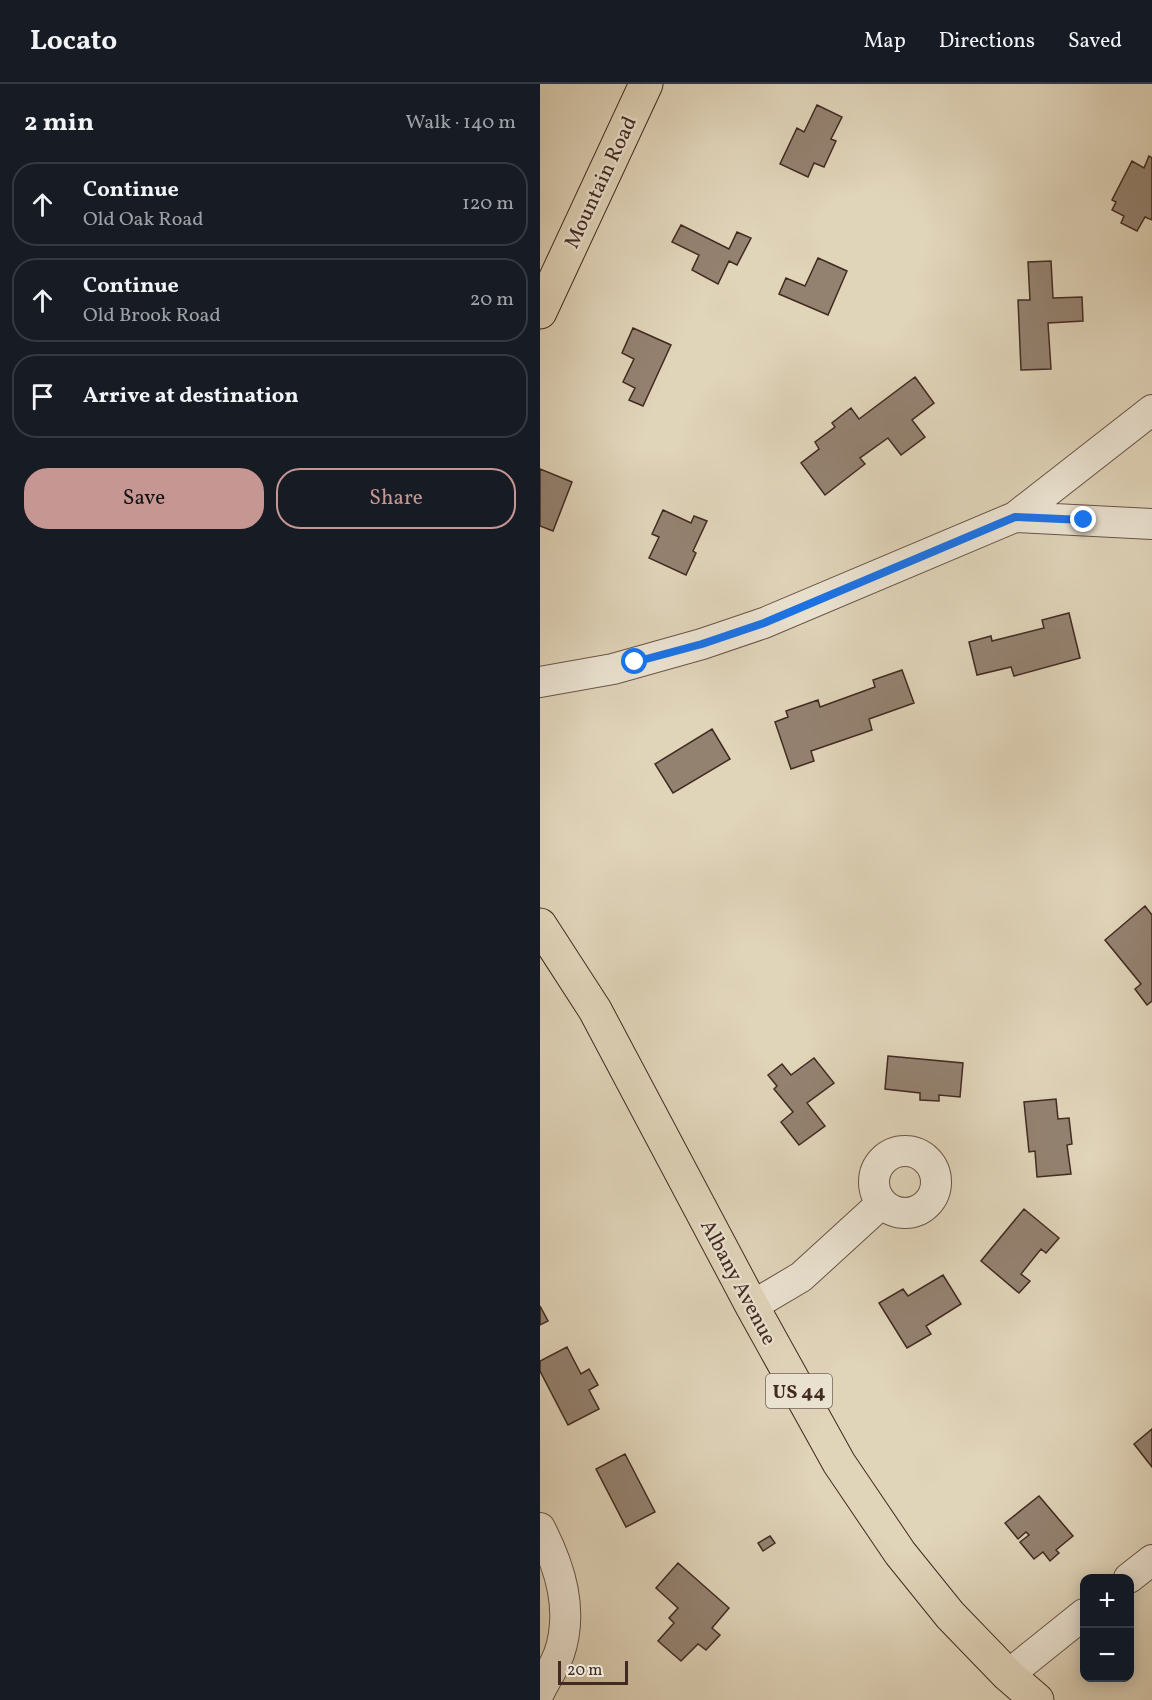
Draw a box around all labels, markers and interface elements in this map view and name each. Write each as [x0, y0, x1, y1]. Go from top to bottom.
text: Locato [30, 22, 117, 61]
text: Map [864, 27, 906, 56]
text: Directions [939, 27, 1035, 56]
text: Saved [1068, 27, 1122, 56]
text: 2 min [24, 105, 94, 141]
text: Walk · 140 m [406, 109, 516, 137]
street label: Mountain Road [558, 112, 645, 254]
text: Continue [83, 175, 179, 206]
icon: ahead [26, 188, 59, 221]
text: 120 m [462, 190, 514, 218]
text: Old Oak Road [83, 206, 204, 234]
text: Continue [83, 271, 179, 302]
icon: ahead [26, 284, 59, 317]
text: 20 m [470, 286, 514, 314]
text: Old Brook Road [83, 302, 221, 330]
icon: arrive [26, 380, 59, 413]
text: Arrive at destination [83, 381, 299, 412]
button: Save [24, 468, 264, 529]
button: Share [276, 468, 516, 529]
route end [1070, 506, 1096, 532]
route start [621, 648, 647, 674]
street label: Albany Avenue [692, 1215, 783, 1351]
road number: US 44 [766, 1374, 832, 1408]
map controls [1080, 1574, 1134, 1682]
button: + [1080, 1574, 1134, 1628]
button: − [1080, 1628, 1134, 1682]
scale bar [558, 1658, 628, 1686]
text: 20 m [567, 1660, 602, 1682]

